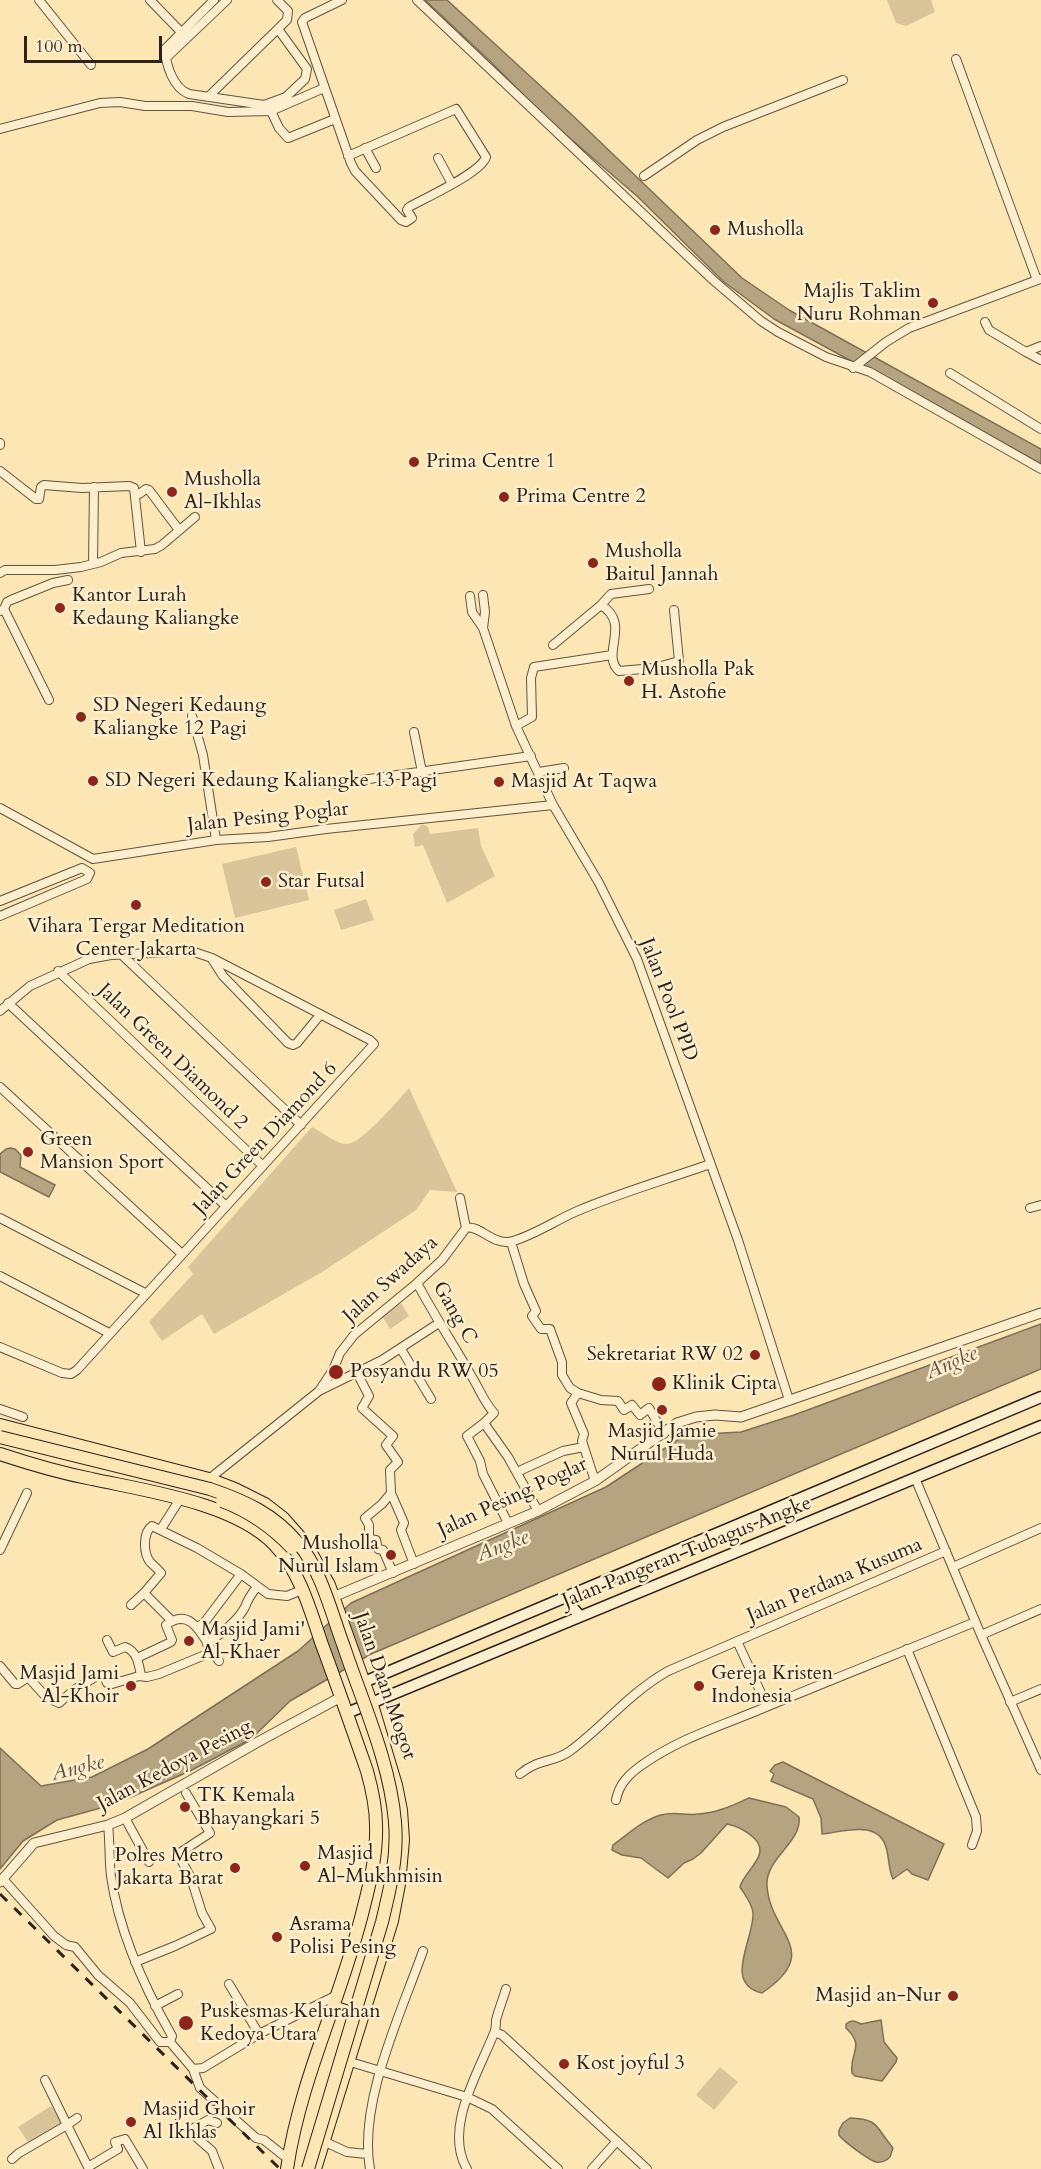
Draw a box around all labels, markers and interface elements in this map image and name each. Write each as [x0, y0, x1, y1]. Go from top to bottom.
scale bar [27, 24, 165, 62]
text: 100 m [35, 34, 83, 59]
place label: Musholla [727, 218, 804, 242]
marker: Musholla [708, 223, 722, 237]
place label: Majlis Taklim Nuru Rohman [797, 280, 921, 327]
marker: Majlis Taklim Nuru Rohman [926, 296, 940, 310]
place label: Prima Centre 1 [426, 450, 556, 474]
marker: Prima Centre 1 [407, 455, 421, 469]
place label: Musholla Al-Ikhlas [184, 468, 261, 515]
marker: Musholla Al-Ikhlas [165, 485, 179, 499]
place label: Prima Centre 2 [516, 485, 646, 509]
marker: Prima Centre 2 [497, 490, 511, 504]
place label: Musholla Baitul Jannah [605, 540, 718, 587]
marker: Musholla Baitul Jannah [586, 556, 600, 570]
place label: Kantor Lurah Kedaung Kaliangke [72, 584, 239, 631]
marker: Kantor Lurah Kedaung Kaliangke [53, 601, 67, 615]
place label: Musholla Pak H. Astofie [641, 658, 755, 705]
marker: Musholla Pak H. Astofie [622, 674, 636, 688]
place label: SD Negeri Kedaung Kaliangke 12 Pagi [93, 694, 266, 741]
marker: SD Negeri Kedaung Kaliangke 12 Pagi [74, 710, 88, 724]
place label: SD Negeri Kedaung Kaliangke 13 Pagi [105, 769, 437, 793]
place label: Masjid At Taqwa [511, 770, 657, 794]
marker: SD Negeri Kedaung Kaliangke 13 Pagi [86, 774, 100, 788]
marker: Masjid At Taqwa [492, 775, 506, 789]
street label: Jalan Pesing Poglar [186, 798, 350, 838]
place label: Star Futsal [278, 870, 365, 894]
marker: Star Futsal [259, 875, 273, 889]
marker: Vihara Tergar Meditation Center Jakarta [129, 898, 143, 912]
place label: Vihara Tergar Meditation Center Jakarta [27, 915, 245, 962]
street label: Jalan Pool PPD [634, 935, 702, 1065]
street label: Jalan Green Diamond 2 [92, 979, 252, 1135]
street label: Jalan Green Diamond 6 [189, 1058, 343, 1220]
place label: Green Mansion Sport [40, 1128, 164, 1175]
marker: Green Mansion Sport [21, 1145, 35, 1159]
street label: Jalan Swadaya [339, 1231, 443, 1329]
street label: Gang C [427, 1278, 481, 1348]
water label: Angke [922, 1342, 982, 1386]
place label: Sekretariat RW 02 [587, 1343, 743, 1367]
marker: Sekretariat RW 02 [748, 1348, 762, 1362]
place label: Posyandu RW 05 [350, 1360, 499, 1384]
marker: Posyandu RW 05 [327, 1363, 345, 1381]
place label: Klinik Cipta [672, 1372, 777, 1396]
marker: Klinik Cipta [650, 1375, 668, 1393]
marker: Masjid Jamie Nurul Huda [655, 1403, 669, 1417]
place label: Masjid Jamie Nurul Huda [608, 1420, 716, 1467]
street label: Jalan Pesing Poglar [435, 1453, 591, 1543]
street label: Jalan Pangeran Tubagus Angke [559, 1492, 815, 1614]
water label: Angke [473, 1526, 533, 1568]
place label: Musholla Nurul Islam [278, 1532, 379, 1579]
street label: Jalan Perdana Kusuma [744, 1533, 926, 1629]
marker: Musholla Nurul Islam [384, 1548, 398, 1562]
street label: Jalan Daan Mogot [348, 1609, 420, 1763]
place label: Masjid Jami' Al-Khaer [201, 1618, 305, 1665]
marker: Masjid Jami' Al-Khaer [182, 1634, 196, 1648]
place label: Masjid Jami Al-Khoir [20, 1662, 119, 1709]
place label: Gereja Kristen Indonesia [711, 1662, 833, 1709]
marker: Masjid Jami Al-Khoir [124, 1679, 138, 1693]
marker: Gereja Kristen Indonesia [692, 1679, 706, 1693]
street label: Jalan Kedoya Pesing [94, 1715, 256, 1817]
water label: Angke [49, 1750, 107, 1788]
place label: TK Kemala Bhayangkari 5 [197, 1784, 320, 1831]
marker: TK Kemala Bhayangkari 5 [178, 1800, 192, 1814]
place label: Masjid Al-Mukhmisin [317, 1842, 443, 1889]
place label: Polres Metro Jakarta Barat [114, 1844, 223, 1891]
marker: Masjid Al-Mukhmisin [298, 1859, 312, 1873]
marker: Polres Metro Jakarta Barat [228, 1861, 242, 1875]
place label: Asrama Polisi Pesing [289, 1913, 396, 1960]
marker: Asrama Polisi Pesing [270, 1930, 284, 1944]
place label: Masjid an-Nur [815, 1984, 941, 2008]
marker: Masjid an-Nur [946, 1989, 960, 2003]
place label: Puskesmas Kelurahan Kedoya Utara [200, 2000, 381, 2047]
marker: Puskesmas Kelurahan Kedoya Utara [177, 2014, 195, 2032]
place label: Kost joyful 3 [576, 2052, 685, 2076]
marker: Kost joyful 3 [557, 2057, 571, 2071]
place label: Masjid Ghoir Al Ikhlas [143, 2098, 255, 2145]
marker: Masjid Ghoir Al Ikhlas [124, 2115, 138, 2129]

